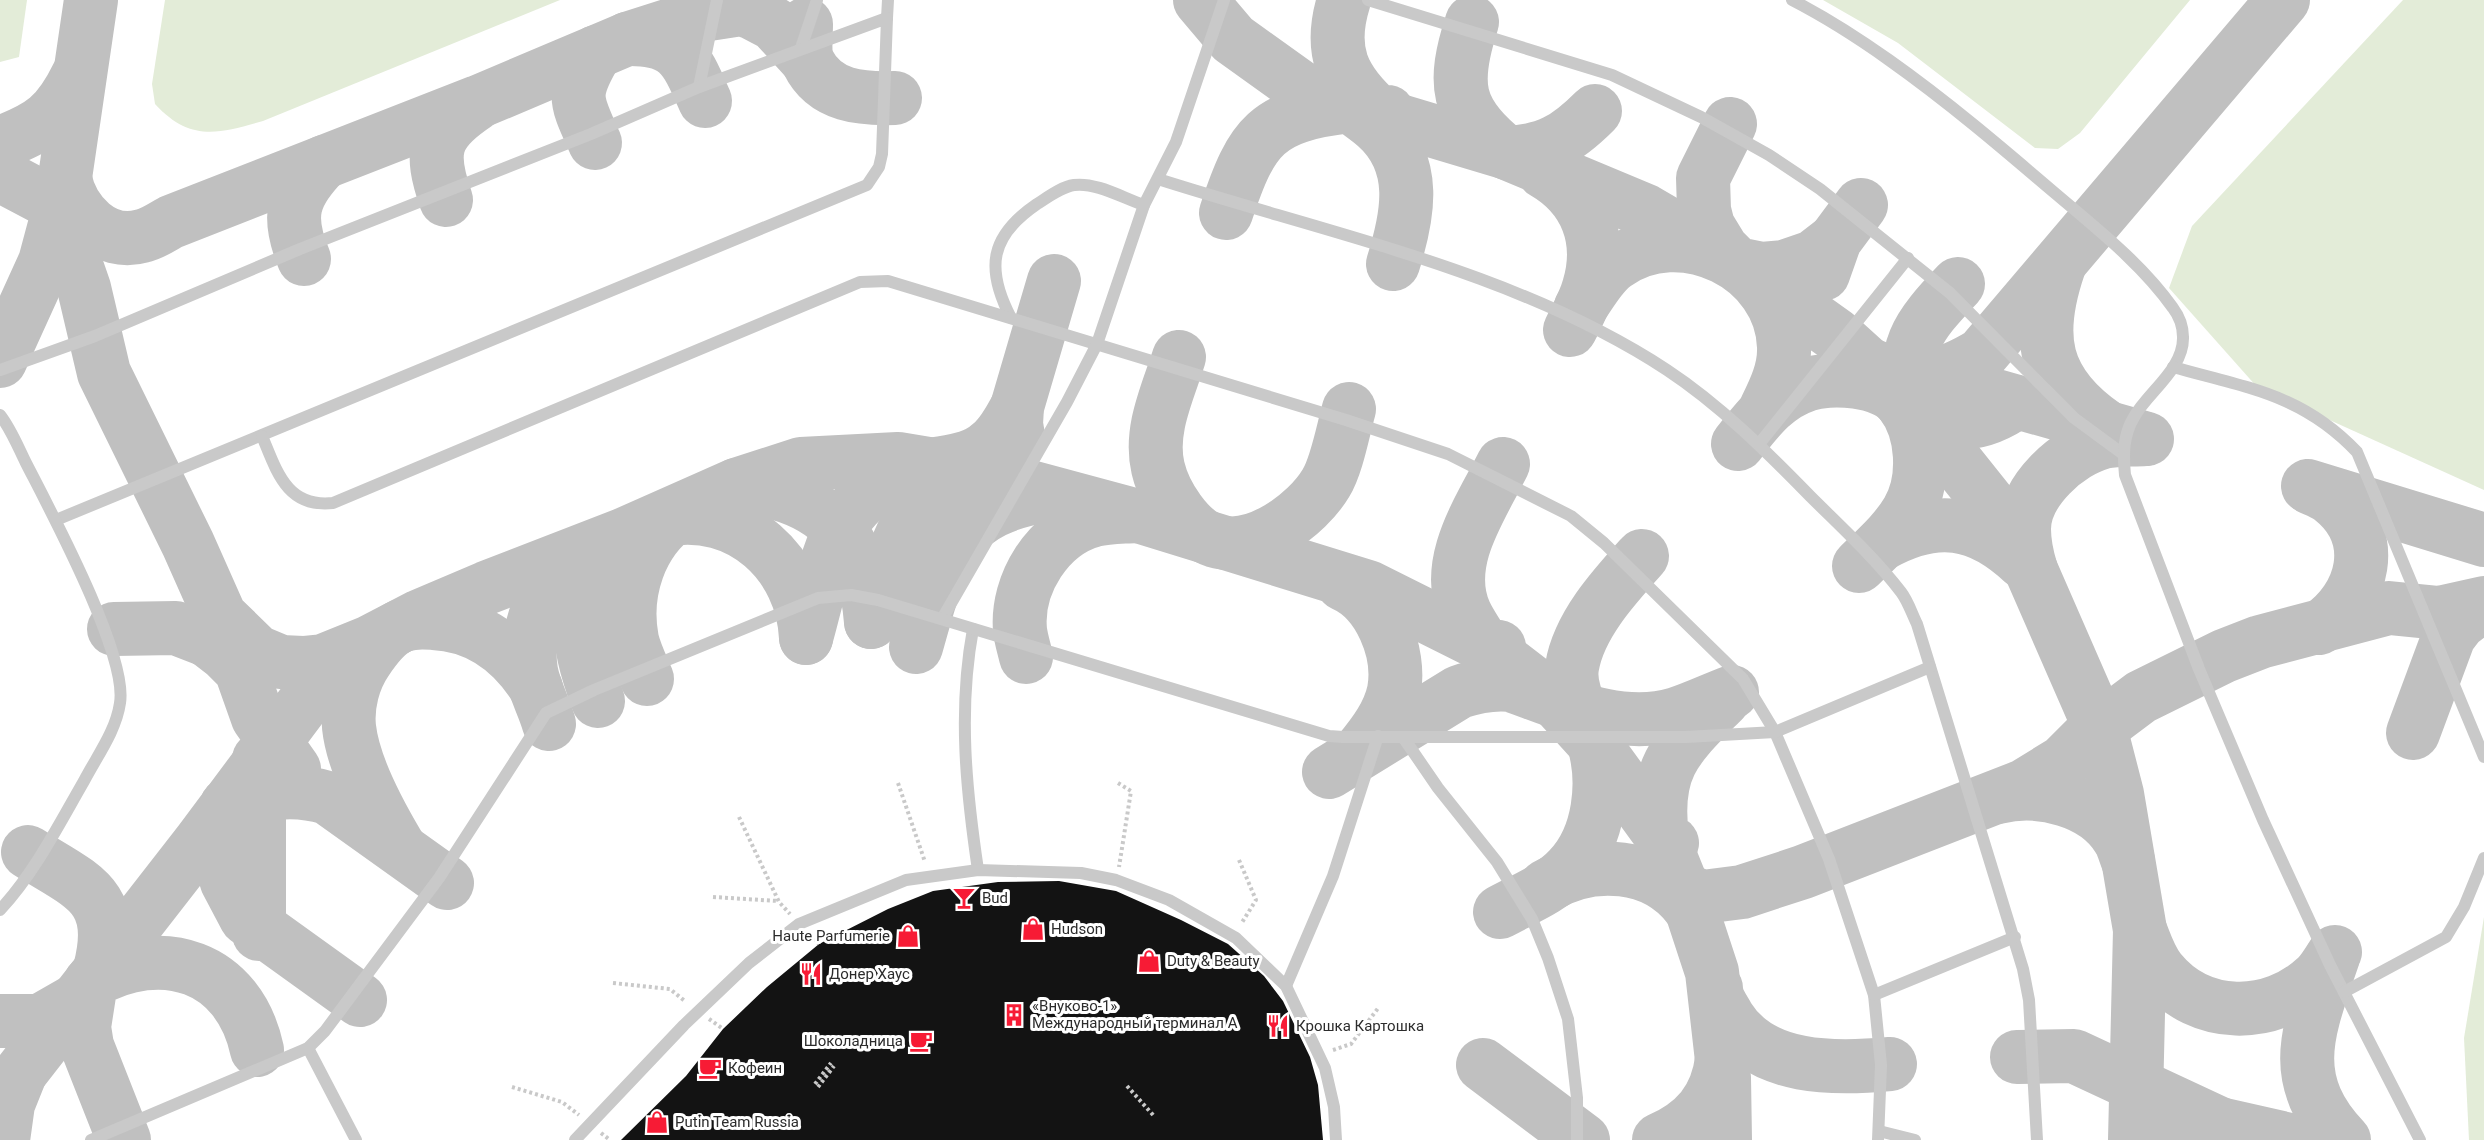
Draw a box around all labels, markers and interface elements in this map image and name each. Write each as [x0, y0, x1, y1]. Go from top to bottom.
bar icon: Bud [951, 885, 977, 911]
place label: Bud [982, 889, 1008, 907]
shop icon: Hudson [1020, 916, 1046, 942]
place label: Hudson [1051, 920, 1103, 938]
shop icon: Haute Parfumerie [895, 923, 921, 949]
place label: Haute Parfumerie [772, 927, 890, 945]
shop icon: Duty & Beauty [1136, 948, 1162, 974]
place label: Duty & Beauty [1167, 952, 1260, 970]
restaurant icon: Донер Хаус [798, 961, 824, 987]
place label: Донер Хаус [829, 965, 910, 983]
place label: «Внуково-1» Международный терминал А [1032, 997, 1238, 1032]
building icon: «Внуково-1» Международный терминал А [1001, 1002, 1027, 1028]
restaurant icon: Крошка Картошка [1265, 1013, 1291, 1039]
place label: Крошка Картошка [1296, 1017, 1424, 1035]
cafe icon: Шоколадница [908, 1028, 934, 1054]
place label: Шоколадница [804, 1032, 903, 1050]
cafe icon: Кофеин [697, 1055, 723, 1081]
place label: Кофеин [728, 1059, 782, 1077]
shop icon: Putin Team Russia [644, 1109, 670, 1135]
place label: Putin Team Russia [675, 1113, 799, 1131]

